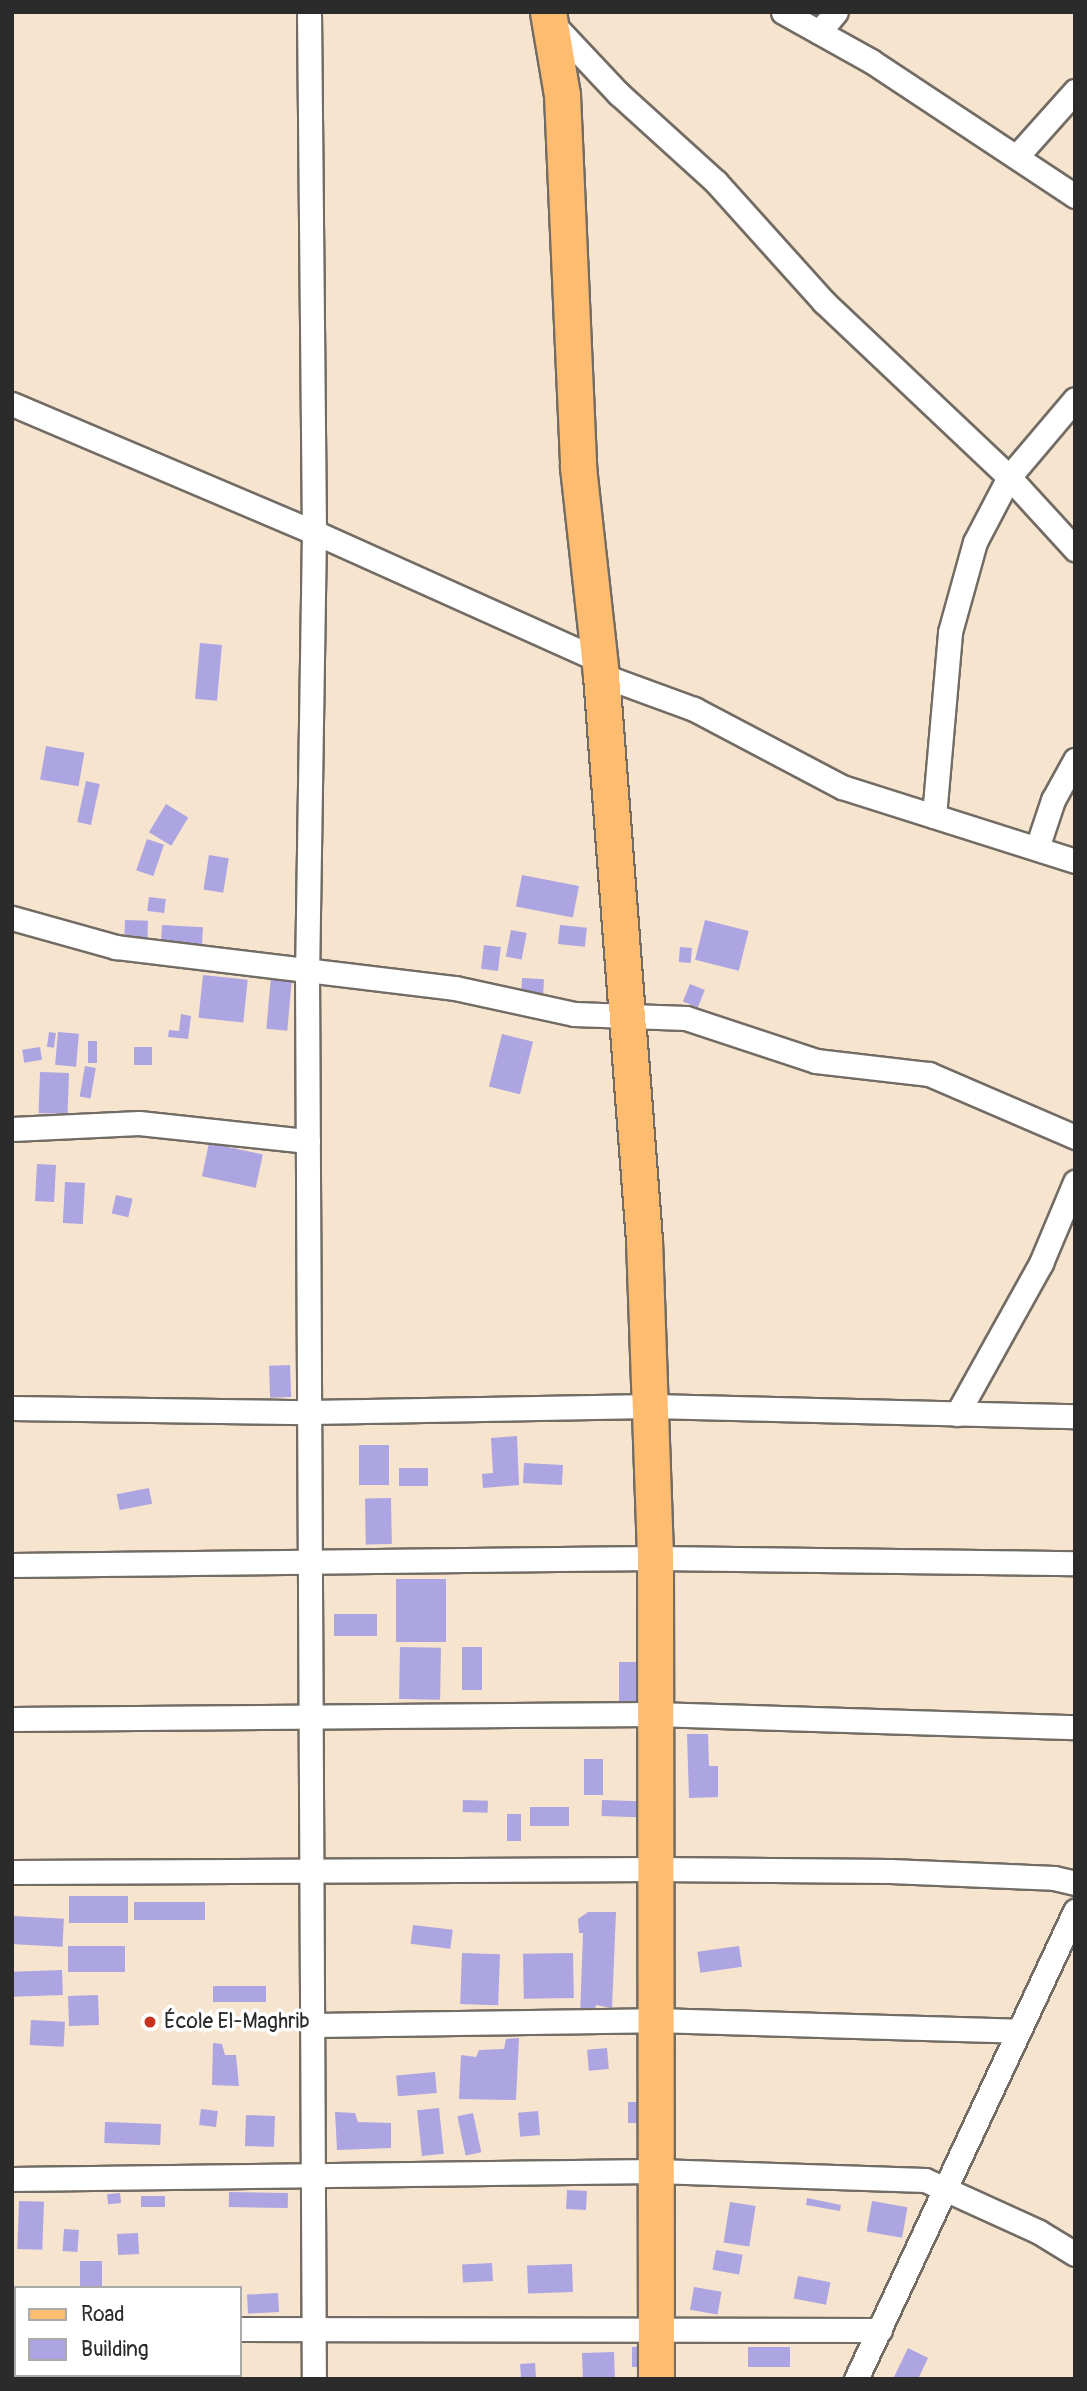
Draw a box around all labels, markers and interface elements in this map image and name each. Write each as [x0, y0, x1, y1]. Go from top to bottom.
place label: École El-Maghrib [164, 2009, 310, 2035]
marker: École El-Maghrib [142, 2014, 158, 2030]
legend [14, 2286, 242, 2377]
text: Road [81, 2301, 125, 2328]
text: Building [81, 2336, 148, 2363]

